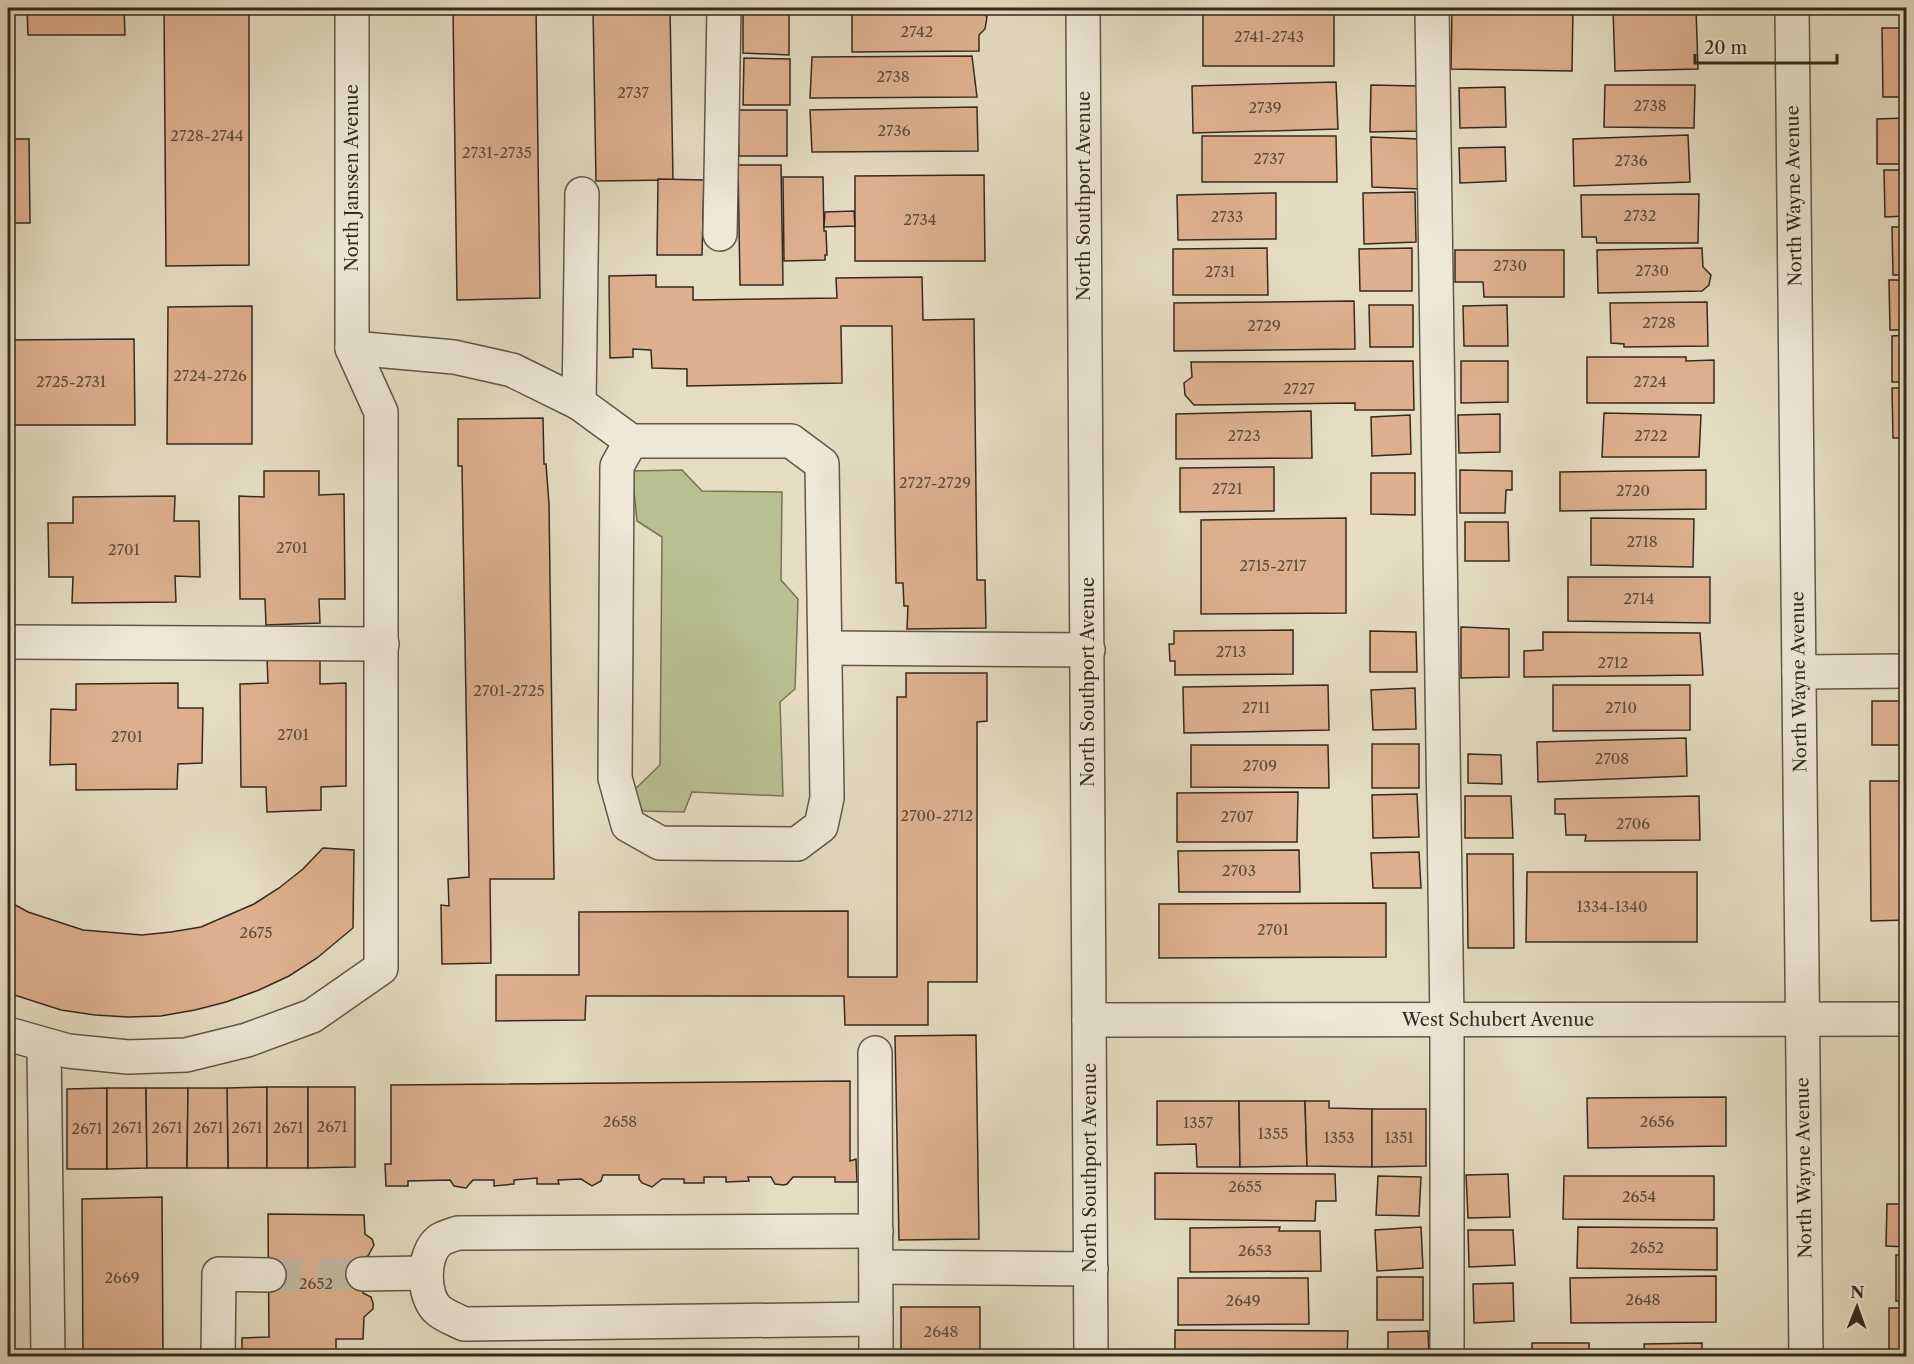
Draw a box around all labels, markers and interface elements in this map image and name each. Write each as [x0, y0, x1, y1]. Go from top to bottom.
house number: 2742 [901, 22, 933, 41]
house number: 2741-2743 [1234, 27, 1304, 46]
scale bar [1695, 27, 1838, 65]
text: 20 m [1704, 37, 1748, 59]
house number: 2738 [876, 67, 910, 86]
house number: 2737 [617, 83, 649, 102]
street label: North Janssen Avenue [341, 84, 363, 272]
street label: North Southport Avenue [1073, 91, 1095, 301]
house number: 2738 [1633, 96, 1667, 115]
house number: 2739 [1248, 98, 1282, 117]
street label: North Wayne Avenue [1781, 105, 1807, 287]
house number: 2736 [877, 121, 911, 140]
house number: 2728-2744 [170, 126, 244, 145]
house number: 2731-2735 [462, 143, 532, 162]
house number: 2737 [1253, 149, 1285, 168]
house number: 2736 [1614, 151, 1648, 170]
house number: 2732 [1624, 206, 1656, 225]
house number: 2733 [1211, 207, 1243, 226]
house number: 2734 [904, 210, 936, 229]
house number: 2730 [1493, 256, 1527, 275]
house number: 2730 [1635, 261, 1669, 280]
house number: 2731 [1205, 262, 1236, 281]
house number: 2728 [1642, 313, 1676, 332]
house number: 2729 [1247, 316, 1281, 335]
house number: 2724-2726 [173, 366, 247, 385]
house number: 2725-2731 [36, 372, 107, 391]
house number: 2724 [1633, 372, 1667, 391]
house number: 2727 [1283, 379, 1316, 398]
house number: 2723 [1228, 426, 1260, 445]
house number: 2722 [1634, 426, 1668, 445]
house number: 2727-2729 [899, 473, 971, 492]
house number: 2721 [1212, 479, 1243, 498]
house number: 2720 [1616, 481, 1650, 500]
house number: 2718 [1626, 532, 1658, 551]
house number: 2701 [276, 538, 309, 557]
house number: 2701 [108, 540, 141, 559]
house number: 2715-2717 [1239, 556, 1307, 575]
street label: North Southport Avenue [1077, 577, 1099, 787]
house number: 2714 [1624, 589, 1655, 608]
street label: North Wayne Avenue [1786, 591, 1812, 773]
house number: 2713 [1216, 642, 1246, 661]
house number: 2712 [1598, 653, 1628, 672]
house number: 2701-2725 [473, 681, 545, 700]
house number: 2711 [1242, 698, 1271, 717]
house number: 2710 [1605, 698, 1637, 717]
house number: 2701 [277, 725, 310, 744]
house number: 2701 [111, 727, 144, 746]
house number: 2708 [1595, 749, 1629, 768]
house number: 2709 [1243, 756, 1277, 775]
house number: 2700-2712 [901, 806, 973, 825]
house number: 2707 [1221, 807, 1254, 826]
house number: 2706 [1616, 814, 1650, 833]
house number: 2703 [1222, 861, 1256, 880]
house number: 1334-1340 [1577, 897, 1647, 916]
house number: 2701 [1257, 920, 1290, 939]
house number: 2675 [240, 923, 272, 942]
street label: West Schubert Avenue [1401, 1009, 1594, 1031]
street label: North Southport Avenue [1079, 1063, 1101, 1273]
street label: North Wayne Avenue [1791, 1077, 1817, 1259]
house number: 2658 [603, 1112, 637, 1131]
house number: 2656 [1640, 1112, 1674, 1131]
house number: 1357 [1183, 1113, 1214, 1132]
house number: 2671 [317, 1117, 348, 1136]
house number: 2671 [112, 1118, 143, 1137]
house number: 2671 [152, 1118, 183, 1137]
house number: 2671 [193, 1118, 224, 1137]
house number: 2671 [232, 1118, 263, 1137]
house number: 2671 [273, 1118, 304, 1137]
house number: 2671 [72, 1119, 103, 1138]
house number: 1355 [1258, 1124, 1288, 1143]
house number: 1353 [1324, 1128, 1354, 1147]
house number: 1351 [1384, 1128, 1414, 1147]
house number: 2655 [1228, 1177, 1262, 1196]
house number: 2654 [1622, 1187, 1656, 1206]
house number: 2652 [1630, 1238, 1664, 1257]
house number: 2653 [1238, 1241, 1272, 1260]
house number: 2669 [105, 1268, 139, 1287]
house number: 2652 [299, 1274, 333, 1293]
north arrow [1827, 1277, 1887, 1337]
text: N [1850, 1282, 1864, 1302]
house number: 2648 [1626, 1290, 1661, 1309]
house number: 2649 [1226, 1291, 1260, 1310]
house number: 2648 [924, 1322, 959, 1341]

